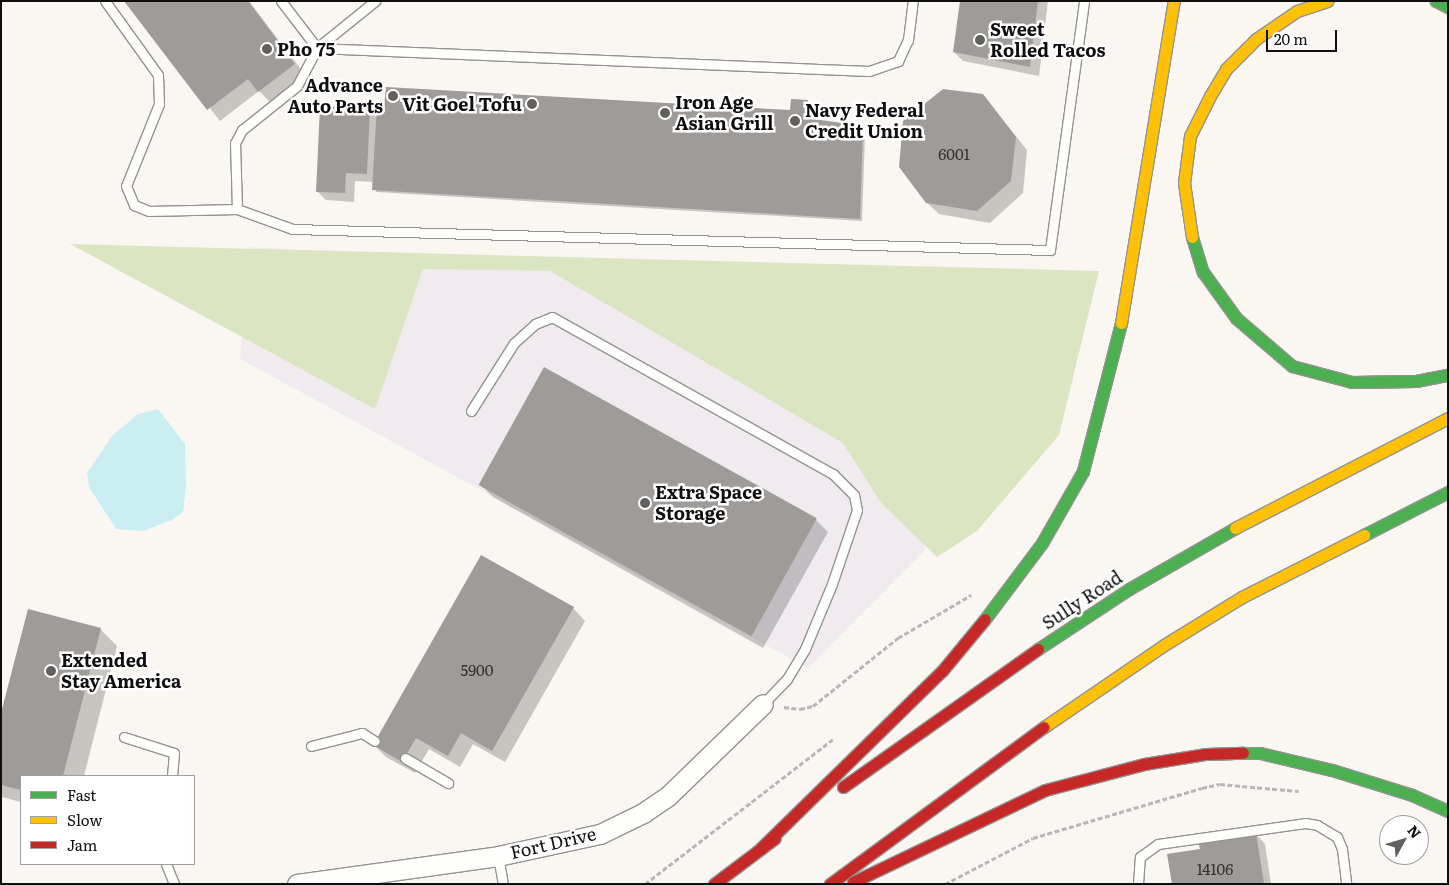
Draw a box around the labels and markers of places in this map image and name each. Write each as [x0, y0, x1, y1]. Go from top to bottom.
place label: Sweet Rolled Tacos [990, 19, 1105, 62]
marker: Sweet Rolled Tacos [974, 34, 986, 46]
place label: Pho 75 [277, 38, 335, 60]
marker: Pho 75 [261, 43, 273, 55]
place label: Advance Auto Parts [287, 75, 383, 118]
marker: Advance Auto Parts [387, 90, 399, 102]
place label: Iron Age Asian Grill [675, 92, 774, 134]
place label: Vit Goel Tofu [402, 93, 522, 115]
marker: Vit Goel Tofu [526, 98, 538, 110]
place label: Navy Federal Credit Union [805, 100, 924, 142]
marker: Iron Age Asian Grill [659, 107, 671, 119]
marker: Navy Federal Credit Union [789, 115, 801, 127]
place label: Extra Space Storage [655, 482, 762, 524]
marker: Extra Space Storage [639, 497, 651, 509]
place label: Extended Stay America [61, 650, 181, 692]
marker: Extended Stay America [45, 665, 57, 677]

